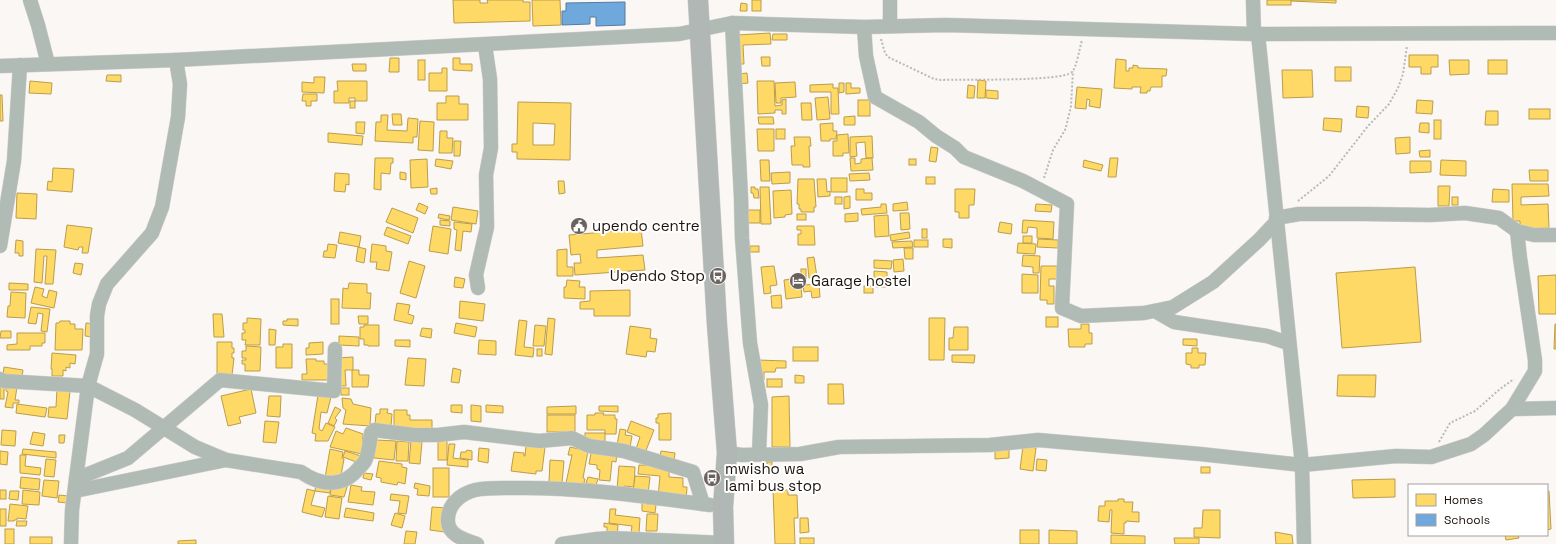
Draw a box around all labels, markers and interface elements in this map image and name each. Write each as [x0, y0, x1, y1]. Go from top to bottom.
public building icon: upendo centre [569, 216, 589, 236]
place label: upendo centre [592, 216, 700, 235]
place label: Upendo Stop [610, 266, 705, 285]
bus stop icon: Upendo Stop [708, 266, 728, 286]
hotel icon: Garage hostel [788, 271, 808, 291]
place label: Garage hostel [811, 271, 911, 290]
place label: mwisho wa lami bus stop [725, 459, 822, 495]
bus stop icon: mwisho wa lami bus stop [702, 468, 722, 488]
legend [1408, 484, 1548, 536]
text: Homes [1444, 492, 1483, 508]
text: Schools [1444, 512, 1490, 528]

